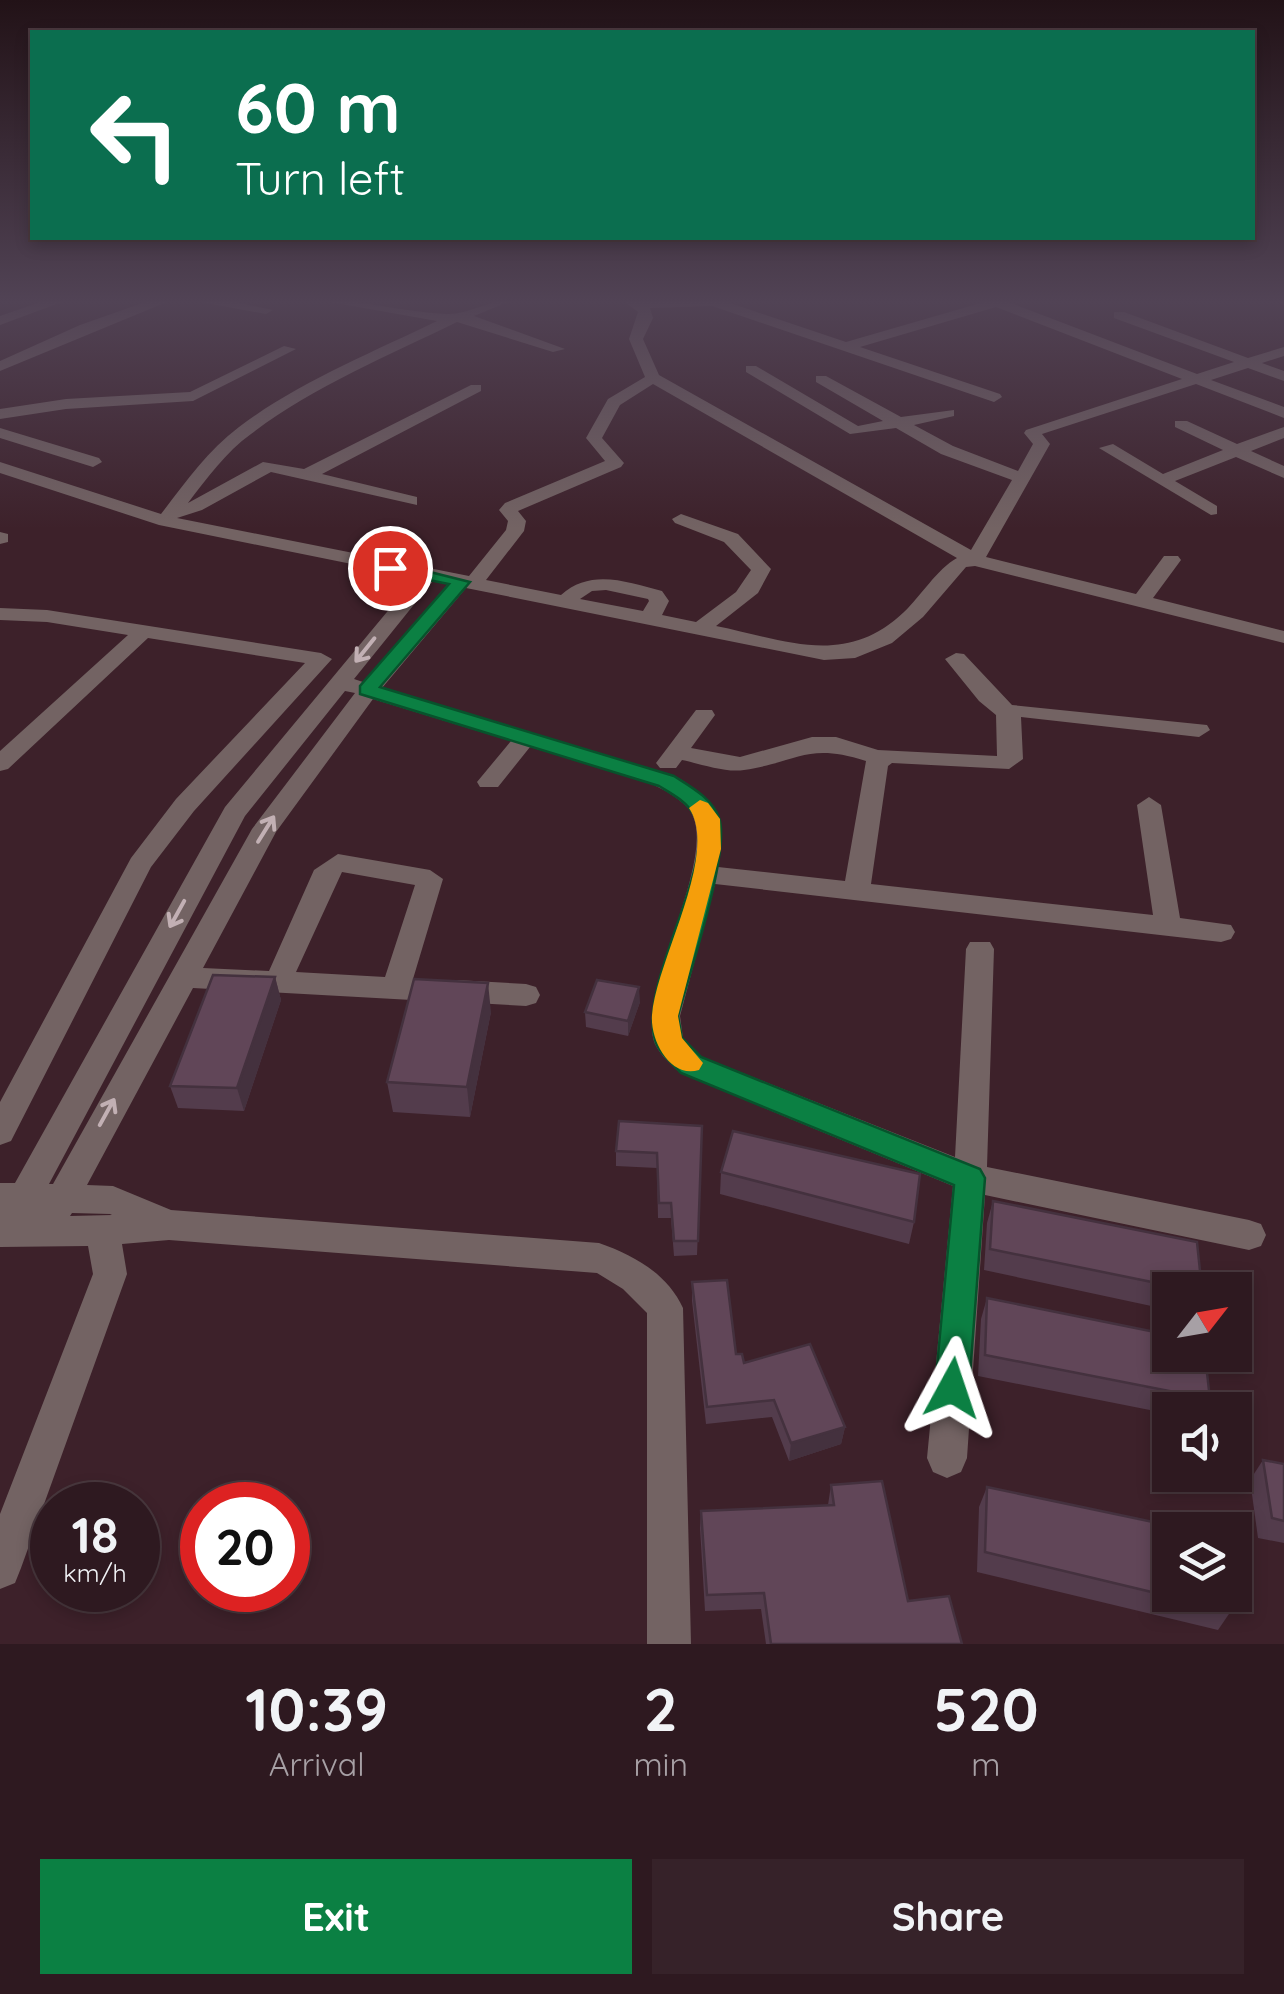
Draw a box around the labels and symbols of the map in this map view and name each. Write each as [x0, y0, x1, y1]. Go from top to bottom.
pin [348, 526, 433, 611]
one-way arrow [355, 636, 376, 663]
one-way arrow [256, 815, 276, 843]
one-way arrow [166, 898, 186, 928]
one-way arrow [98, 1098, 118, 1127]
north arrow [1152, 1272, 1252, 1372]
position arrow [900, 1336, 1004, 1440]
speed limit sign: 20 [180, 1482, 310, 1612]

